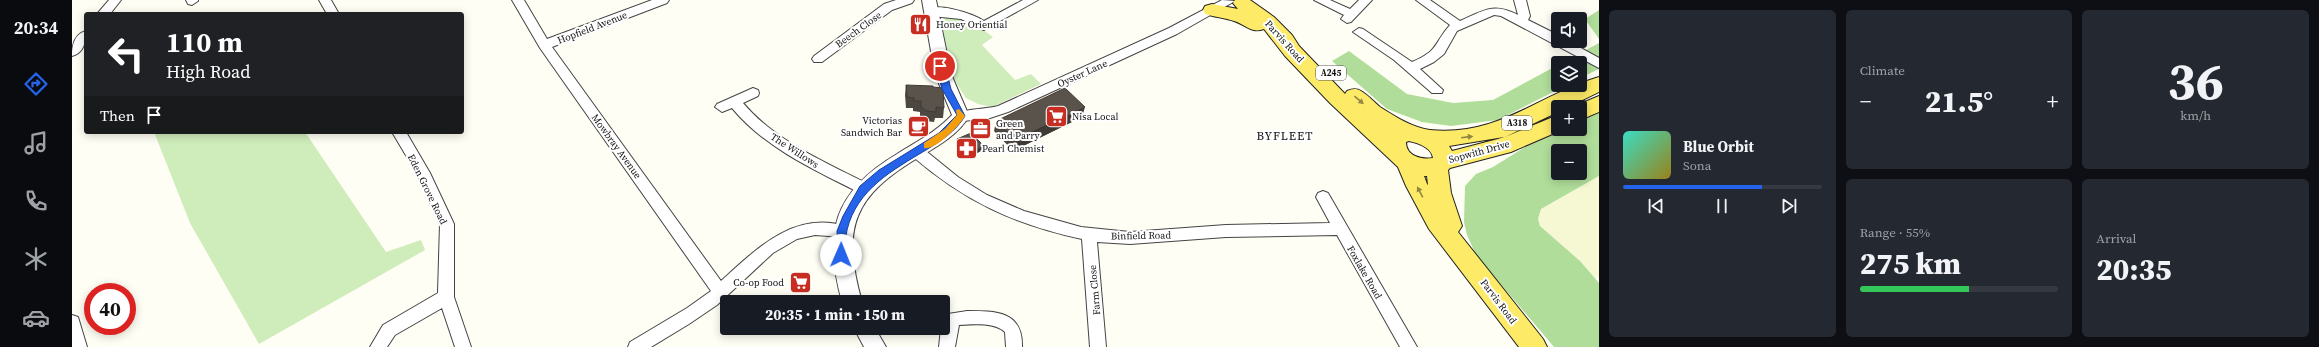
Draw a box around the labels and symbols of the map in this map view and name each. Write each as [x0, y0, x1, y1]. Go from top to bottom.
street label: Hopfield Avenue [555, 8, 629, 47]
street label: Beech Close [833, 8, 884, 50]
restaurant icon: Honey Oriential [908, 11, 934, 37]
street label: Parvis Road [1262, 17, 1307, 65]
place label: Honey Oriential [936, 18, 1007, 31]
pin [923, 49, 957, 83]
street label: Oyster Lane [1055, 57, 1109, 90]
road number: A245 [1316, 66, 1346, 80]
one-way arrow [1353, 95, 1364, 104]
supermarket icon: Nisa Local [1044, 103, 1070, 129]
place label: Nisa Local [1072, 110, 1119, 123]
street label: Mowbray Avenue [589, 111, 644, 181]
cafe icon: Victorias Sandwich Bar [905, 113, 931, 139]
place label: Victorias Sandwich Bar [841, 114, 903, 139]
office icon: Green and Parry [968, 116, 994, 142]
road number: A318 [1502, 116, 1532, 130]
place label: Green and Parry [996, 117, 1041, 142]
district label: BYFLEET [1256, 128, 1314, 144]
street label: The Willows [768, 130, 821, 171]
one-way arrow [1461, 134, 1473, 140]
pharmacy icon: Pearl Chemist [953, 135, 979, 161]
street label: Sopwith Drive [1447, 137, 1511, 166]
place label: Pearl Chemist [982, 142, 1045, 155]
street label: Eden Grove Road [405, 152, 450, 227]
one-way arrow [1417, 187, 1424, 198]
street label: Binfield Road [1111, 228, 1171, 243]
position arrow [820, 234, 862, 276]
street label: Foxlake Road [1344, 243, 1385, 301]
street label: Farm Close [1086, 264, 1103, 316]
supermarket icon: Co-op Food [787, 269, 813, 295]
place label: Co-op Food [733, 276, 784, 289]
street label: Parvis Road [1478, 276, 1520, 326]
speed limit sign: 40 [84, 283, 136, 335]

